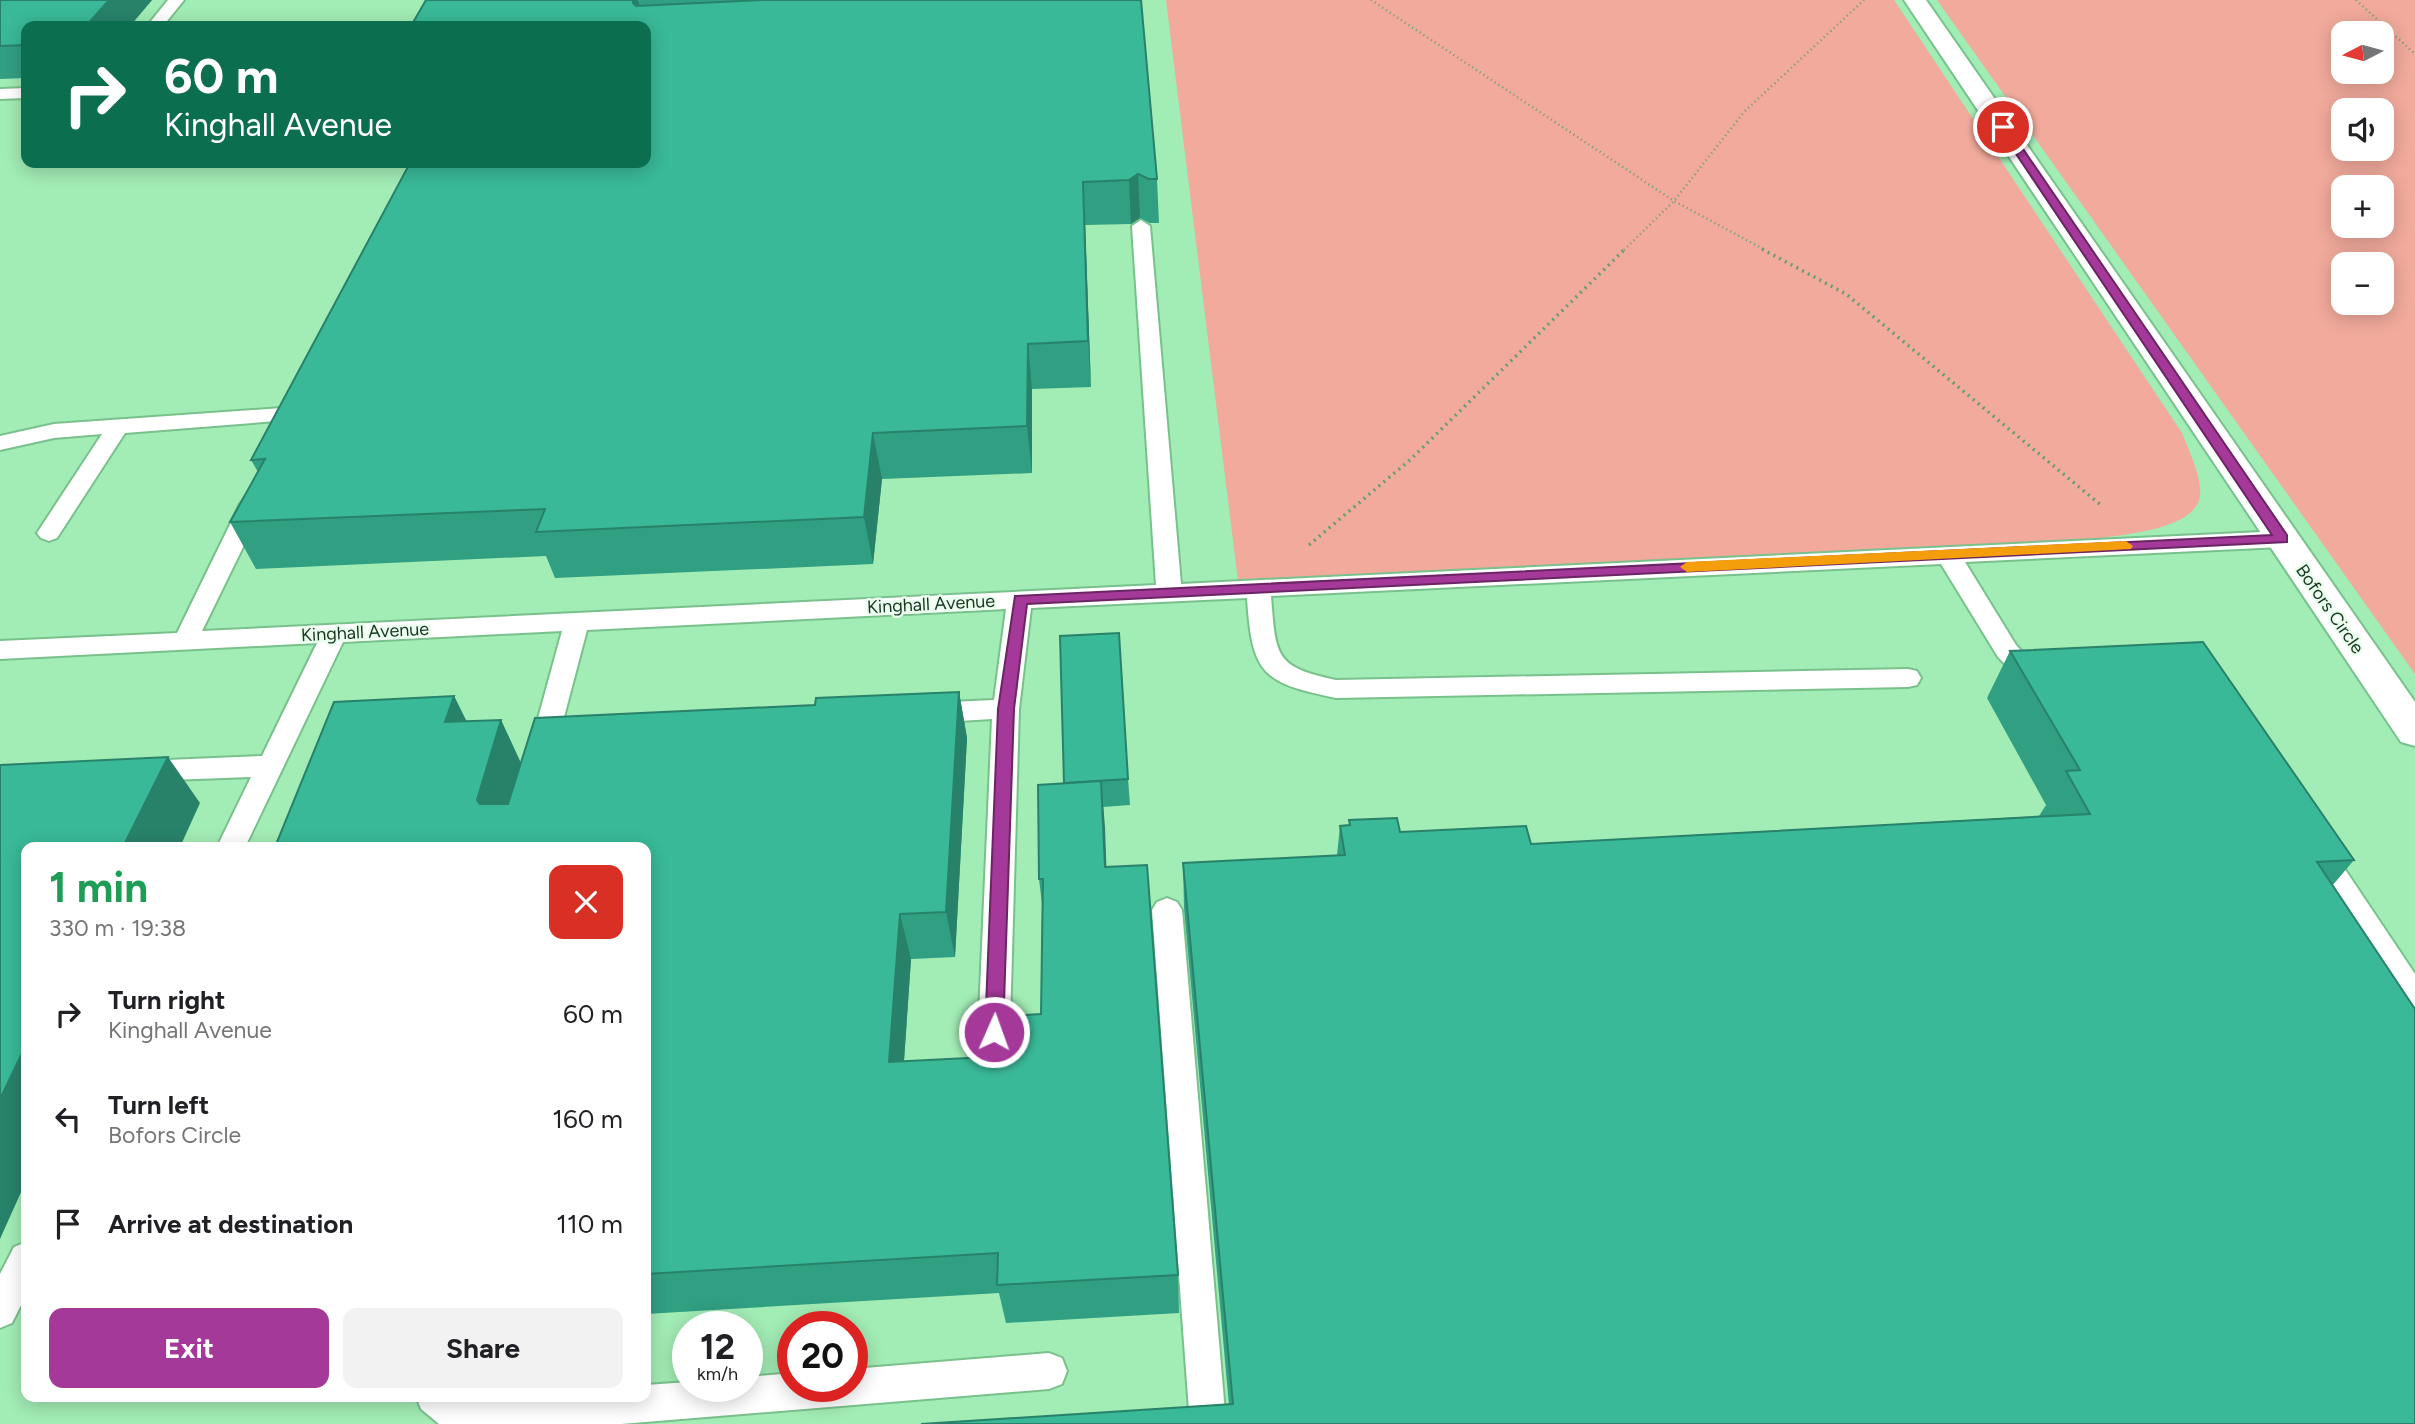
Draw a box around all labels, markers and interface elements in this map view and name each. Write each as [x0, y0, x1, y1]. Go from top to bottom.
north arrow [2331, 21, 2394, 84]
map controls [2331, 21, 2394, 315]
text: 60 m [164, 46, 279, 105]
icon: right [49, 49, 140, 140]
pin [1973, 97, 2033, 157]
button: sound [2331, 98, 2394, 161]
text: Kinghall Avenue [164, 106, 392, 144]
icon: arrive [1984, 108, 2022, 146]
button: + [2331, 175, 2394, 238]
button: − [2331, 252, 2394, 315]
street label: Bofors Circle [2291, 560, 2369, 658]
street label: Kinghall Avenue [866, 590, 996, 618]
street label: Kinghall Avenue [300, 618, 430, 646]
text: 1 min [49, 862, 148, 913]
button: close [549, 865, 623, 939]
text: 330 m · 19:38 [49, 914, 186, 942]
text: Turn right [108, 984, 225, 1016]
icon: right [49, 995, 87, 1033]
position arrow [957, 995, 1031, 1069]
text: 60 m [563, 998, 623, 1030]
text: Kinghall Avenue [108, 1016, 272, 1044]
text: Turn left [108, 1089, 209, 1121]
icon: left [49, 1100, 87, 1138]
text: 160 m [552, 1103, 623, 1135]
text: Bofors Circle [108, 1121, 241, 1149]
icon: arrive [49, 1205, 87, 1243]
text: Arrive at destination [108, 1208, 353, 1240]
text: 110 m [556, 1208, 623, 1240]
button: Exit [49, 1308, 329, 1388]
button: Share [343, 1308, 623, 1388]
speed limit sign: 20 [777, 1311, 868, 1402]
text: 12 [700, 1326, 735, 1368]
text: km/h [697, 1363, 738, 1385]

